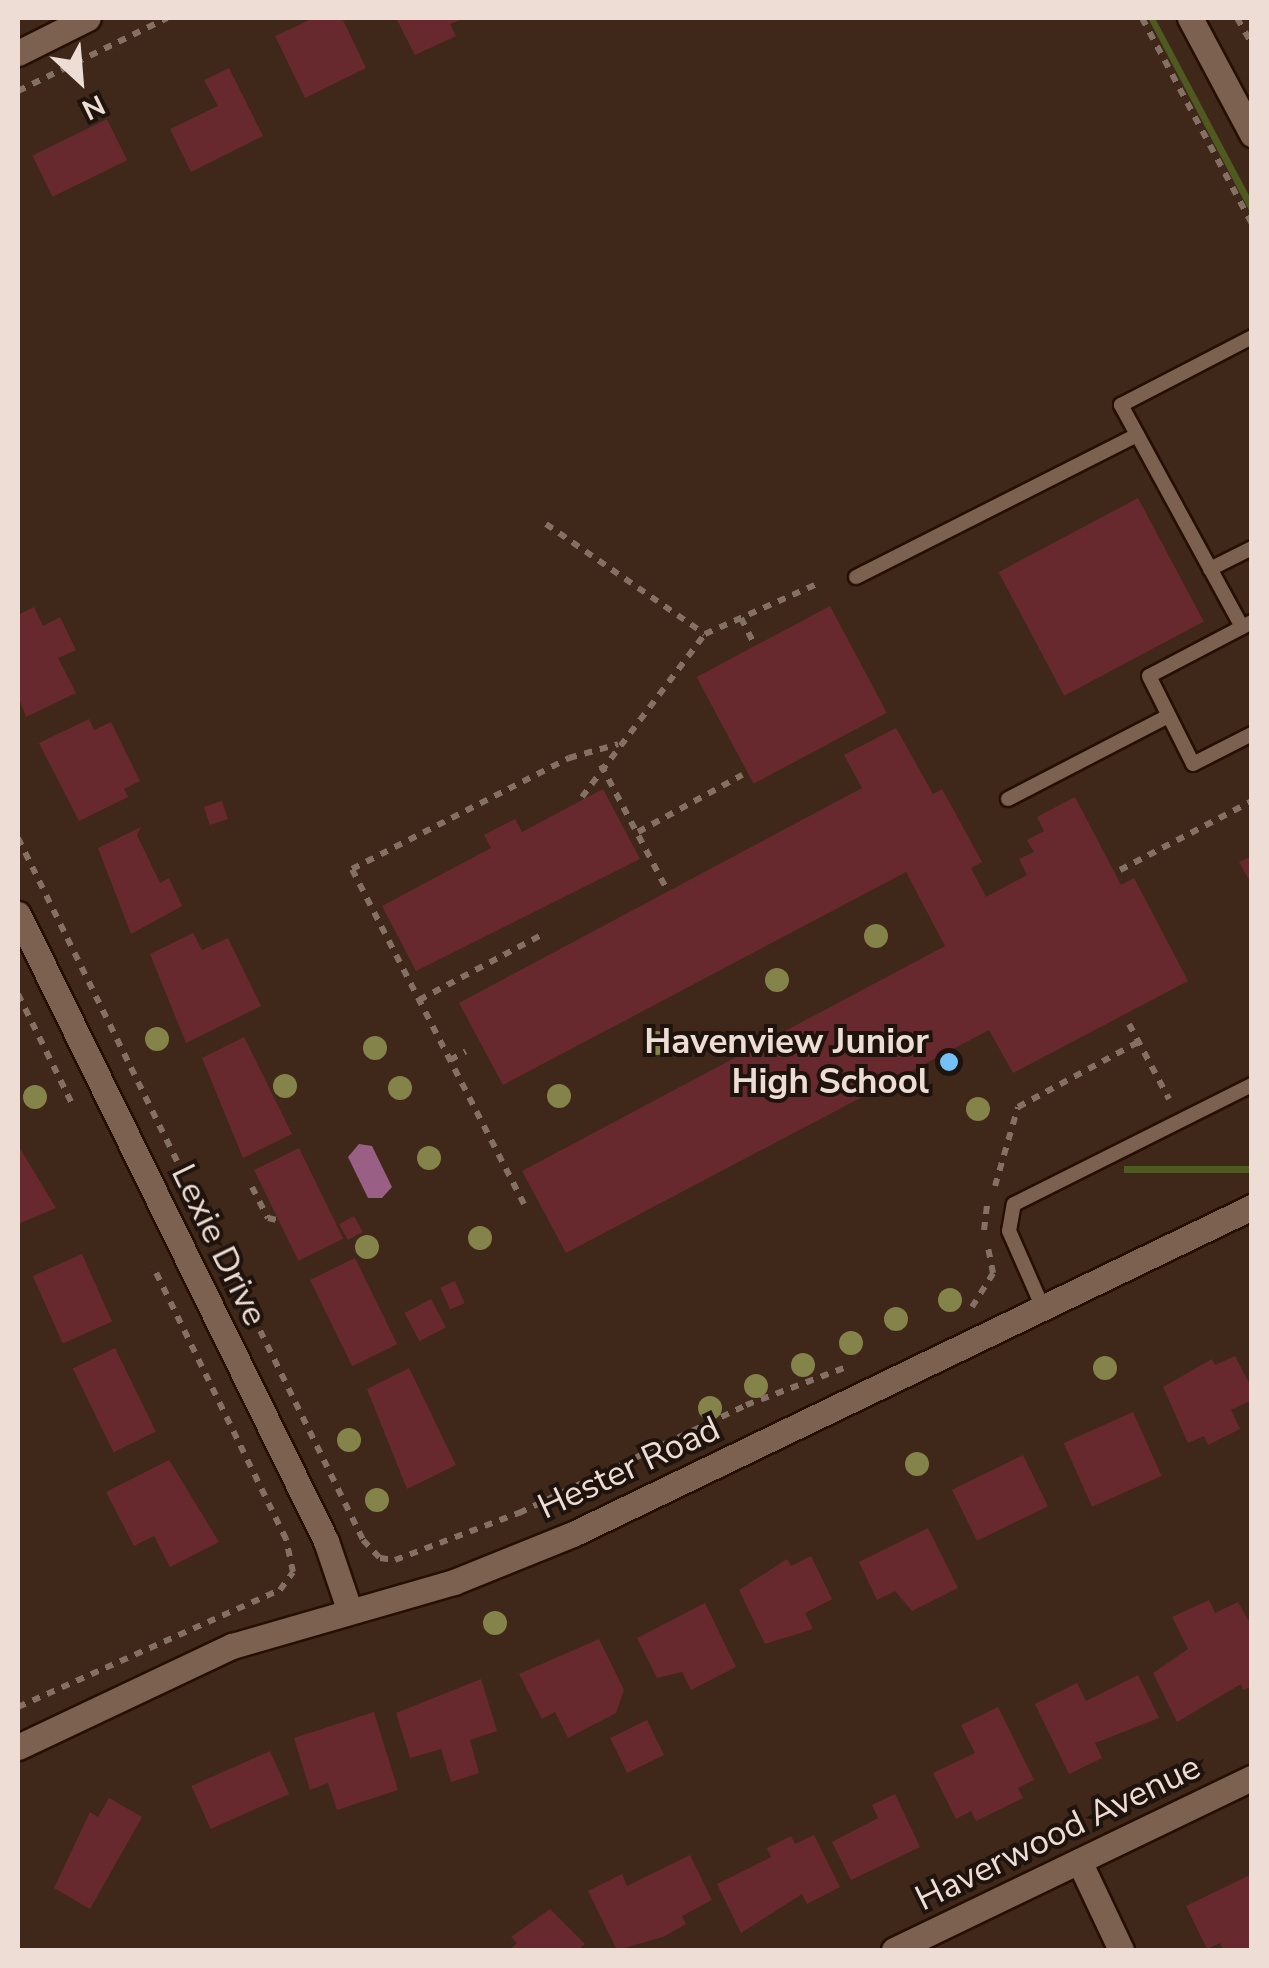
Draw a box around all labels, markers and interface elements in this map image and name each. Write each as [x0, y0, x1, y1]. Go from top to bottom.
north arrow [30, 30, 130, 130]
text: N [75, 85, 111, 129]
place label: Havenview Junior High School [644, 1021, 929, 1103]
marker: Havenview Junior High School [938, 1051, 960, 1073]
street label: Lexie Drive [162, 1157, 276, 1333]
street label: Hester Road [532, 1408, 726, 1528]
street label: Haverwood Avenue [909, 1746, 1207, 1920]

